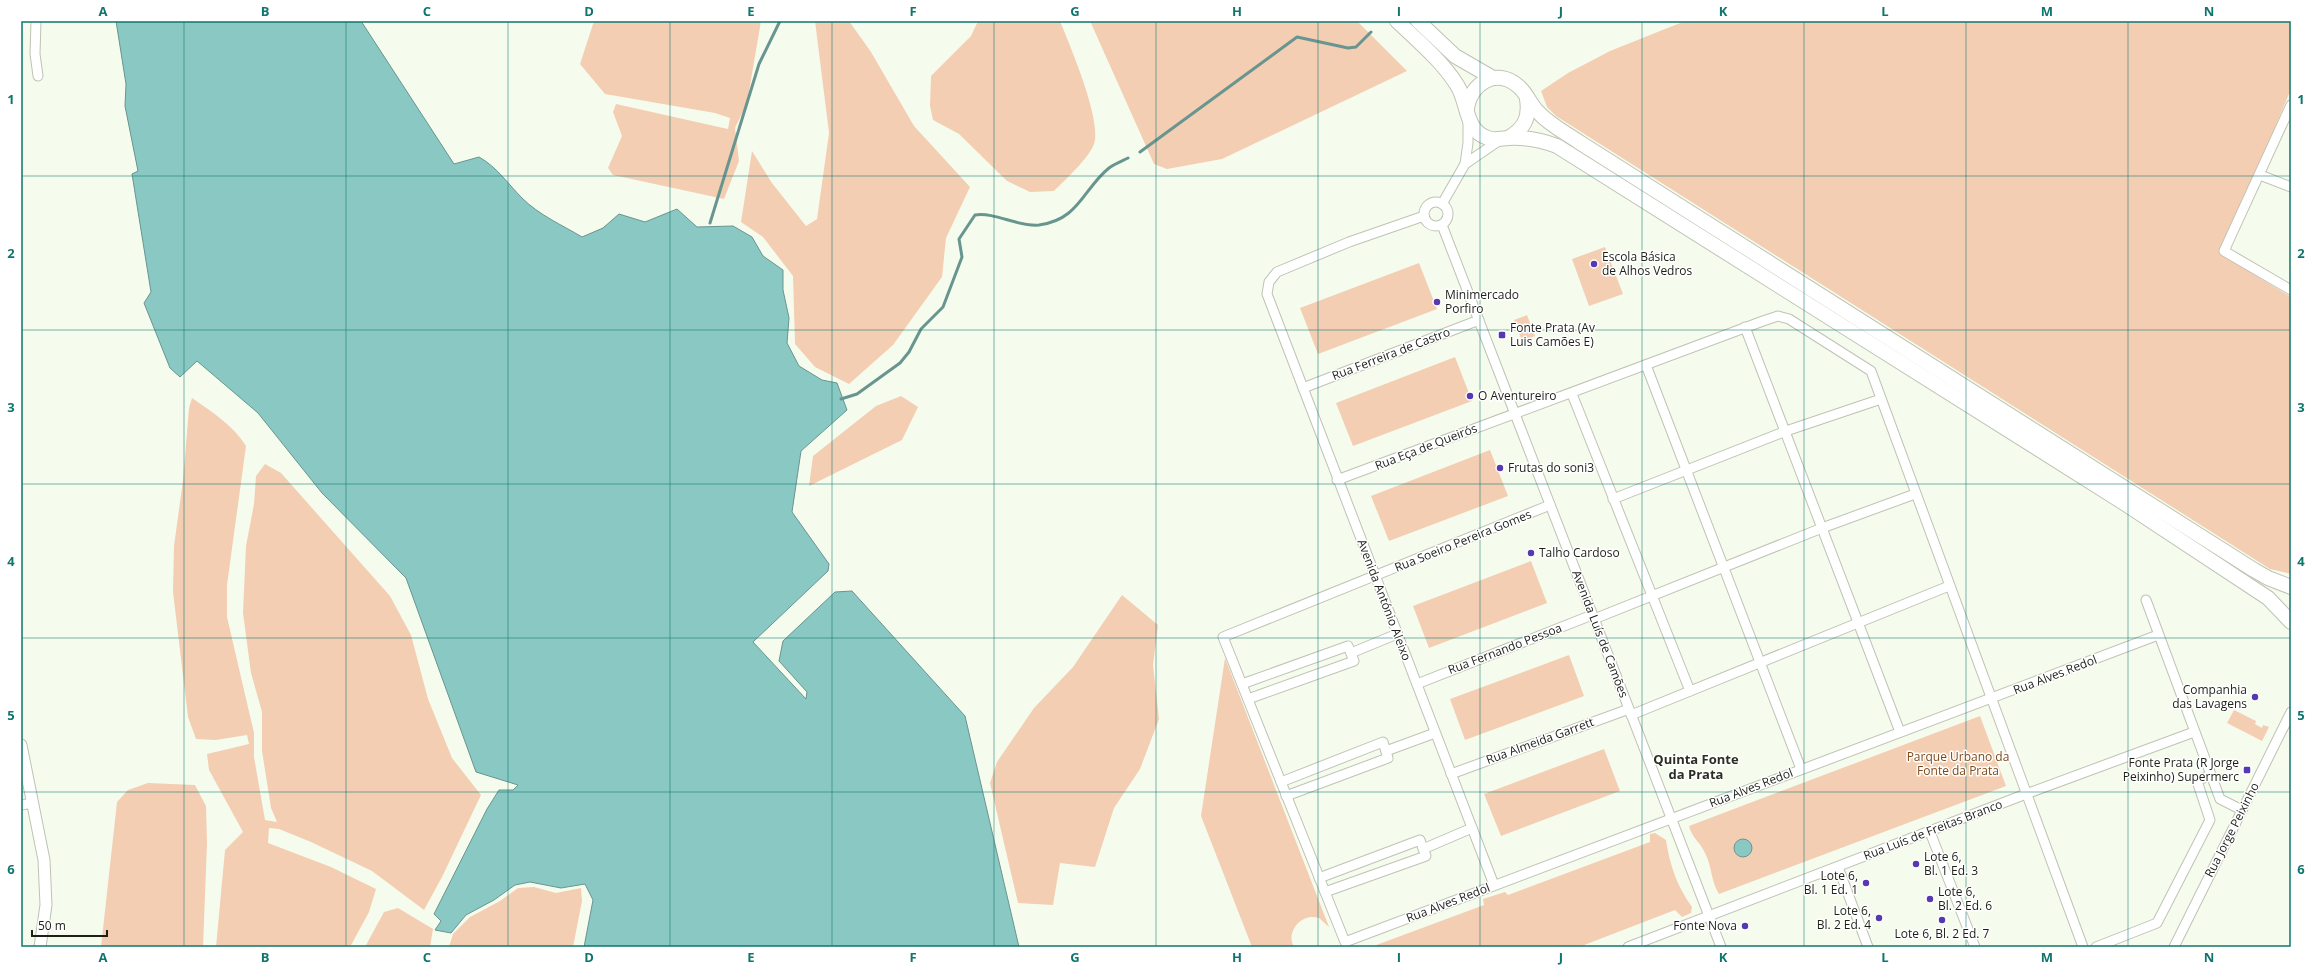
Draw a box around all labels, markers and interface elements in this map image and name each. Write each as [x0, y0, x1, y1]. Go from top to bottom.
text: A [99, 2, 108, 20]
text: B [261, 2, 270, 20]
text: C [423, 2, 431, 20]
text: D [584, 2, 594, 20]
text: E [747, 2, 755, 20]
text: F [909, 2, 917, 20]
text: G [1070, 2, 1080, 20]
text: H [1232, 2, 1242, 20]
text: I [1397, 2, 1401, 20]
text: J [1558, 2, 1563, 20]
text: K [1719, 2, 1728, 20]
text: L [1881, 2, 1889, 20]
text: M [2041, 2, 2053, 20]
text: N [2204, 2, 2214, 20]
text: 1 [7, 90, 15, 108]
text: 1 [2297, 90, 2305, 108]
text: 2 [7, 244, 15, 262]
text: 2 [2297, 244, 2305, 262]
place label: Escola Básica de Alhos Vedros [1602, 248, 1693, 279]
marker: Escola Básica de Alhos Vedros [1589, 259, 1599, 269]
place label: Minimercado Porfiro [1445, 286, 1519, 317]
marker: Minimercado Porfiro [1432, 297, 1442, 307]
place label: Fonte Prata (Av Luis Camões E) [1510, 319, 1595, 350]
street label: Rua Ferreira de Castro [1329, 323, 1452, 384]
marker: Fonte Prata (Av Luis Camões E) [1497, 330, 1507, 340]
place label: O Aventureiro [1478, 387, 1557, 404]
marker: O Aventureiro [1465, 391, 1475, 401]
text: 3 [7, 398, 15, 416]
text: 3 [2297, 398, 2305, 416]
street label: Rua Eça de Queirós [1372, 419, 1480, 474]
place label: Frutas do soni3 [1508, 459, 1594, 476]
marker: Frutas do soni3 [1495, 463, 1505, 473]
street label: Rua Soeiro Pereira Gomes [1392, 505, 1534, 576]
street label: Avenida António Aleixo [1353, 537, 1415, 663]
place label: Talho Cardoso [1539, 544, 1620, 561]
marker: Talho Cardoso [1526, 548, 1536, 558]
text: 4 [7, 552, 15, 570]
text: 4 [2297, 552, 2305, 570]
street label: Avenida Luís de Camões [1568, 568, 1633, 700]
street label: Rua Fernando Pessoa [1445, 619, 1564, 678]
street label: Rua Alves Redol [2010, 651, 2099, 698]
place label: Companhia das Lavagens [2172, 681, 2247, 712]
marker: Companhia das Lavagens [2250, 692, 2260, 702]
text: 5 [7, 706, 15, 724]
text: 5 [2297, 706, 2305, 724]
street label: Rua Almeida Garrett [1484, 713, 1596, 768]
park label: Parque Urbano da Fonte da Prata [1907, 748, 2009, 779]
district label: Quinta Fonte da Prata [1653, 750, 1739, 783]
place label: Fonte Prata (R Jorge Peixinho) Supermerc [2123, 754, 2239, 785]
street label: Rua Alves Redol [1706, 764, 1795, 811]
marker: Fonte Prata (R Jorge Peixinho) Supermerc [2242, 765, 2252, 775]
street label: Rua Jorge Peixinho [2200, 779, 2263, 880]
street label: Rua Luís de Freitas Branco [1861, 795, 2005, 864]
place label: Lote 6, Bl. 1 Ed. 3 [1924, 848, 1978, 879]
marker: Lote 6, Bl. 1 Ed. 3 [1911, 859, 1921, 869]
text: 6 [7, 860, 15, 878]
text: 6 [2297, 860, 2305, 878]
place label: Lote 6, Bl. 1 Ed. 1 [1804, 867, 1858, 898]
marker: Lote 6, Bl. 1 Ed. 1 [1861, 878, 1871, 888]
street label: Rua Alves Redol [1403, 879, 1492, 926]
place label: Lote 6, Bl. 2 Ed. 6 [1938, 883, 1992, 914]
marker: Lote 6, Bl. 2 Ed. 6 [1925, 894, 1935, 904]
place label: Lote 6, Bl. 2 Ed. 4 [1817, 902, 1871, 933]
scale bar [32, 912, 107, 938]
marker: Lote 6, Bl. 2 Ed. 4 [1874, 913, 1884, 923]
marker: Lote 6, Bl. 2 Ed. 7 [1937, 915, 1947, 925]
text: 50 m [38, 917, 66, 934]
place label: Fonte Nova [1673, 917, 1737, 934]
marker: Fonte Nova [1740, 921, 1750, 931]
place label: Lote 6, Bl. 2 Ed. 7 [1895, 925, 1990, 942]
text: A [99, 948, 108, 966]
text: B [261, 948, 270, 966]
text: C [423, 948, 431, 966]
text: D [584, 948, 594, 966]
text: E [747, 948, 755, 966]
text: F [909, 948, 917, 966]
text: G [1070, 948, 1080, 966]
text: H [1232, 948, 1242, 966]
text: I [1397, 948, 1401, 966]
text: J [1558, 948, 1563, 966]
text: K [1719, 948, 1728, 966]
text: L [1881, 948, 1889, 966]
text: M [2041, 948, 2053, 966]
text: N [2204, 948, 2214, 966]

